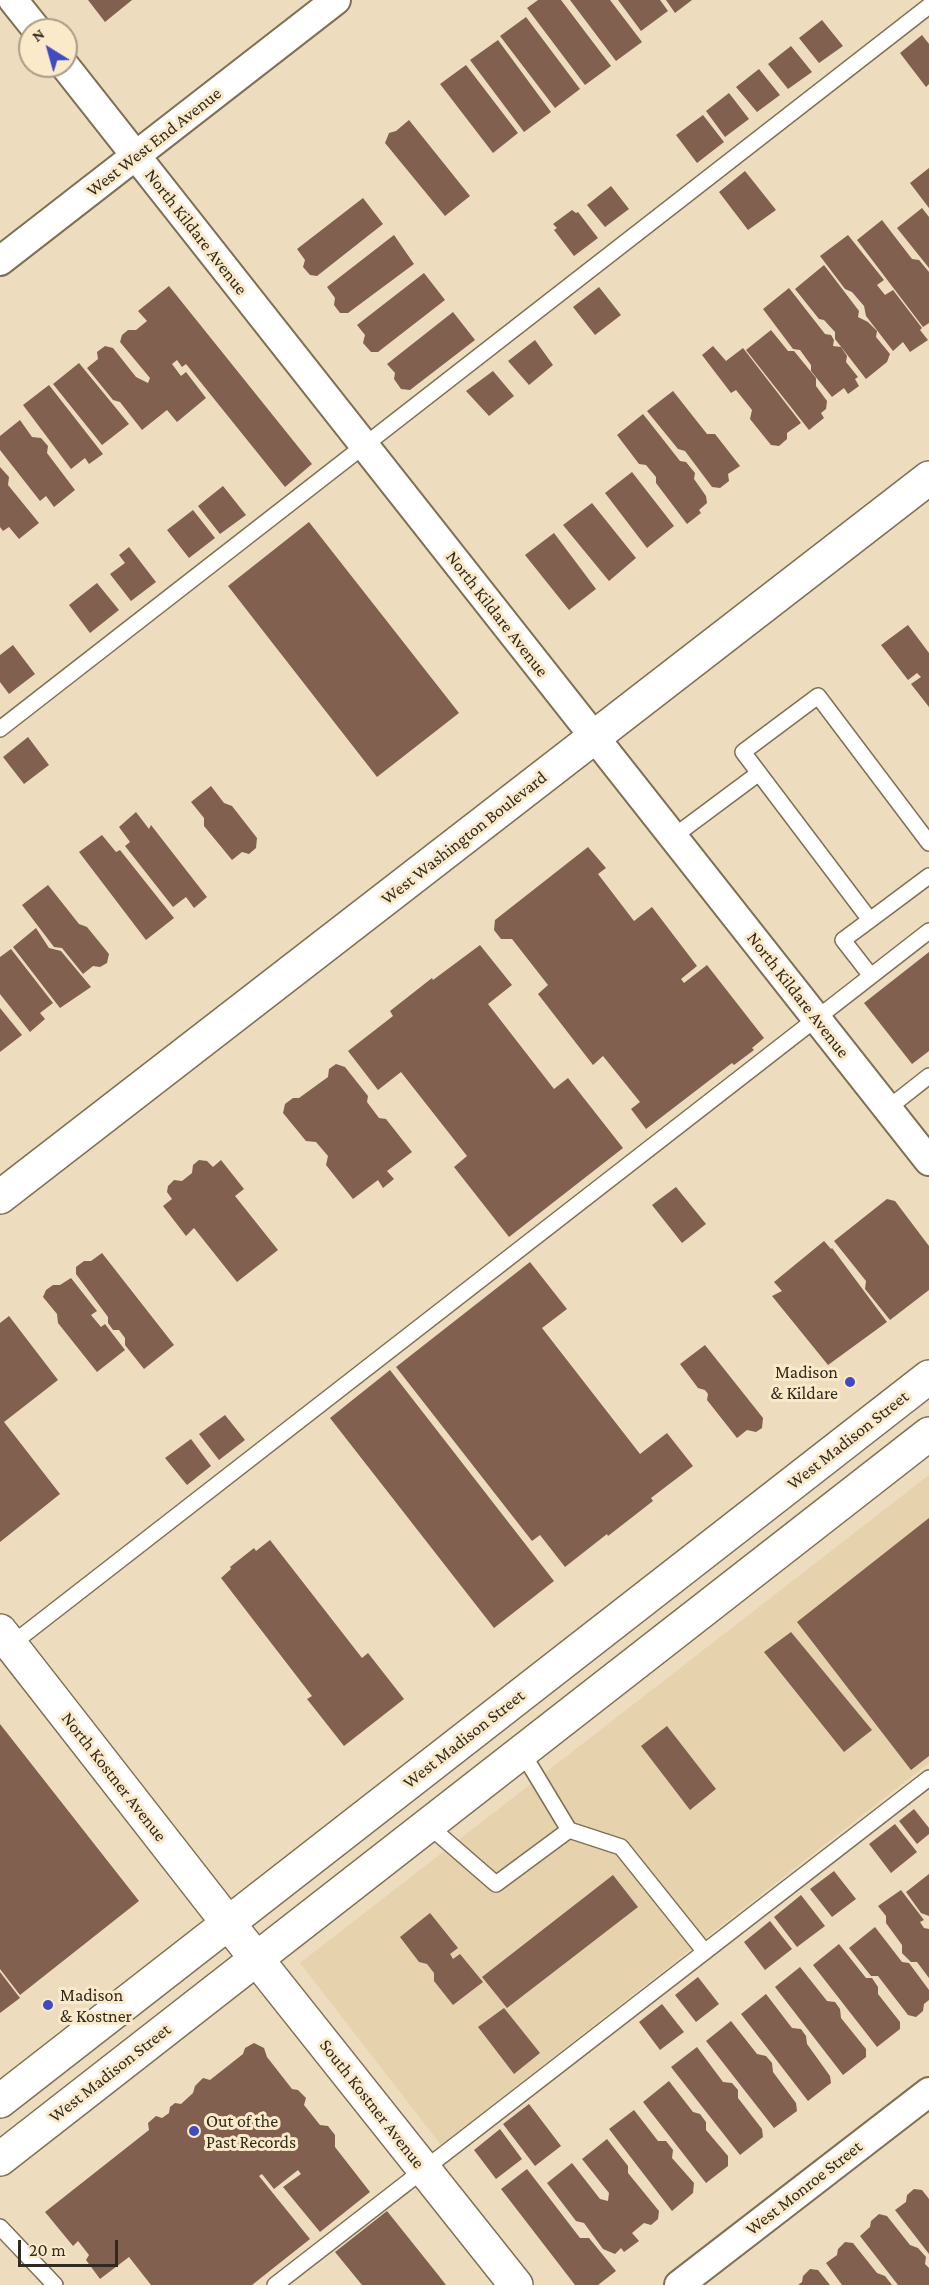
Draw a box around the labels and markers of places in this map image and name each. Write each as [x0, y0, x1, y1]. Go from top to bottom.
place label: Madison & Kildare [771, 1361, 838, 1404]
marker: Madison & Kildare [843, 1375, 857, 1389]
place label: Madison & Kostner [60, 1984, 132, 2026]
marker: Madison & Kostner [41, 1998, 55, 2012]
place label: Out of the Past Records [206, 2110, 296, 2152]
marker: Out of the Past Records [187, 2124, 201, 2138]

